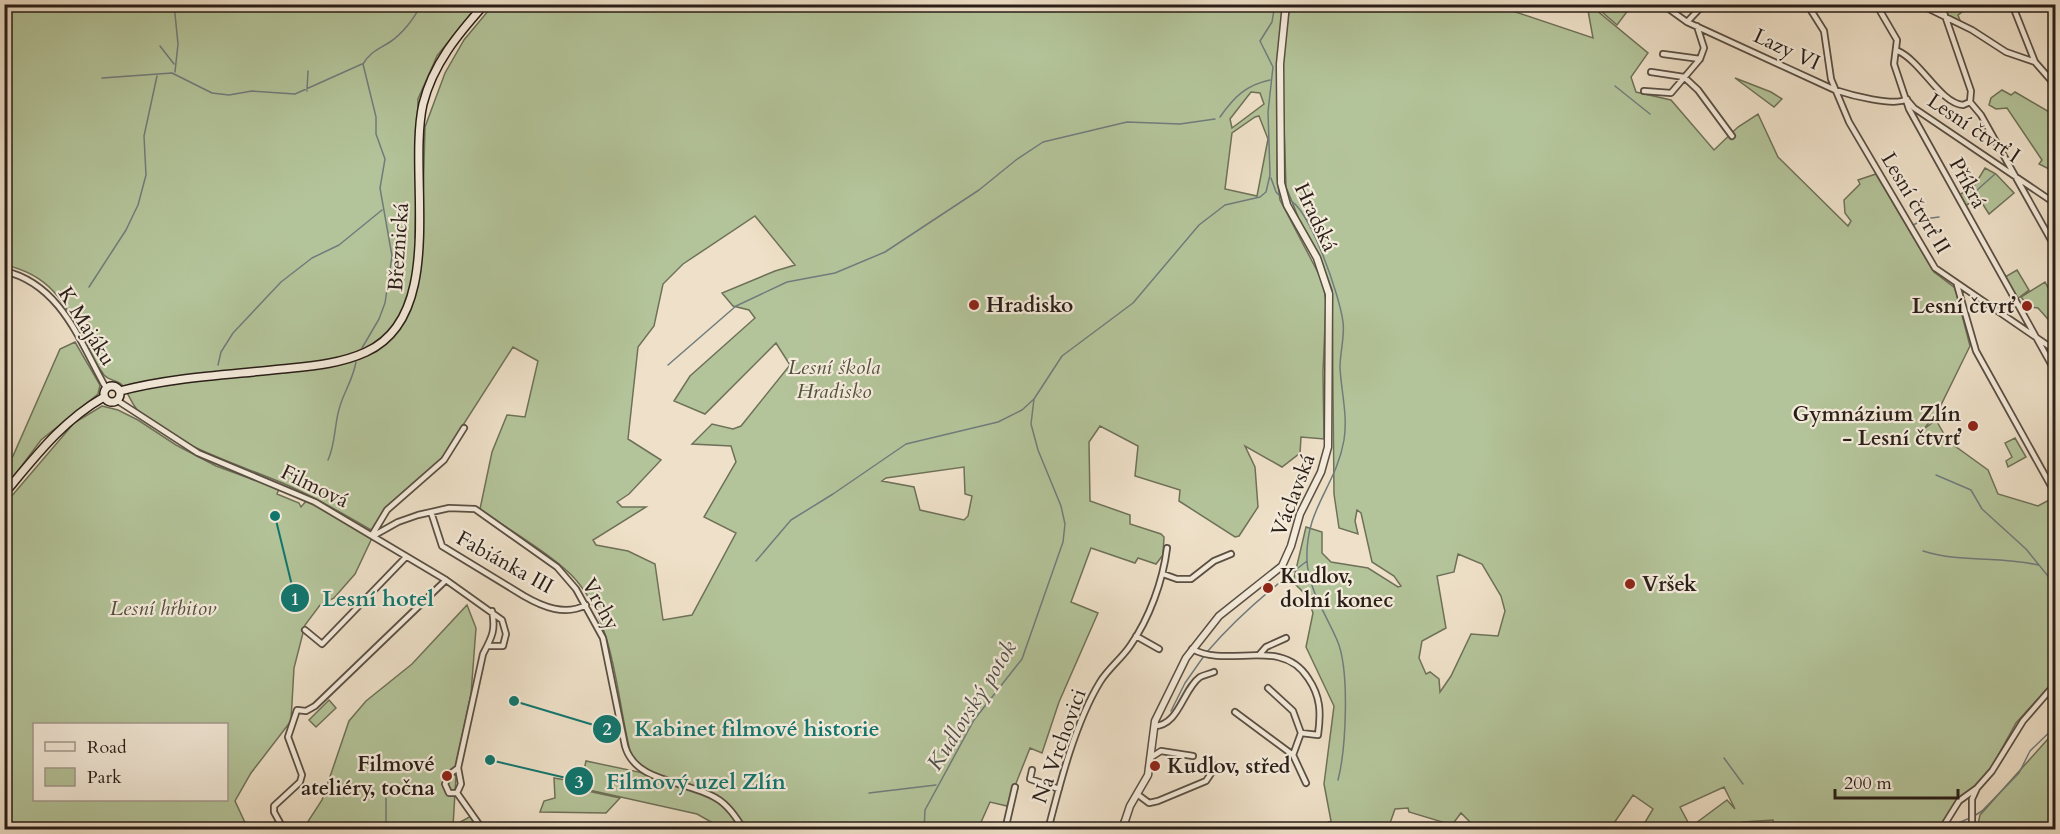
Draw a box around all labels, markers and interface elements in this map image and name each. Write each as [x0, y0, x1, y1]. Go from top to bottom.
street label: Lazy VI [1749, 21, 1825, 77]
street label: Lesní čtvrť I [1921, 87, 2026, 170]
street label: Lesní čtvrť II [1874, 147, 1957, 259]
street label: Příkrá [1942, 153, 1993, 214]
street label: Hradská [1287, 178, 1344, 256]
street label: Březnická [381, 202, 416, 292]
street label: K Majáku [51, 281, 122, 371]
place label: Hradisko [986, 291, 1073, 320]
place label: Lesní čtvrť [1912, 292, 2016, 321]
marker: Hradisko [967, 298, 981, 312]
marker: Lesní čtvrť [2020, 299, 2034, 313]
park label: Lesní škola Hradisko [788, 353, 880, 406]
place label: Gymnázium Zlín - Lesní čtvrť [1792, 400, 1962, 453]
marker: Gymnázium Zlín - Lesní čtvrť [1966, 419, 1980, 433]
street label: Václavská [1264, 450, 1322, 541]
street label: Filmová [276, 458, 354, 515]
street label: Fabiánka III [451, 524, 558, 601]
place label: Kudlov, dolní konec [1280, 562, 1393, 615]
place label: Vršek [1642, 570, 1697, 599]
street label: Vrchy [574, 573, 627, 635]
marker: Vršek [1623, 577, 1637, 591]
callout: Lesní hotel [280, 578, 446, 618]
marker: Kudlov, dolní konec [1261, 581, 1275, 595]
text: Lesní hotel [322, 584, 434, 614]
text: 1 [290, 587, 300, 612]
park label: Lesní hřbitov [110, 594, 217, 623]
water label: Kudlovský potok [920, 635, 1024, 776]
street label: Na Vrchovici [1025, 685, 1094, 808]
callout: Kabinet filmové historie [592, 709, 891, 749]
text: Kabinet filmové historie [634, 714, 880, 744]
text: 2 [602, 717, 612, 742]
legend [33, 723, 228, 801]
text: Road [87, 735, 127, 760]
place label: Filmové ateliéry, točna [301, 750, 436, 803]
place label: Kudlov, střed [1167, 752, 1291, 781]
marker: Kudlov, střed [1148, 759, 1162, 773]
callout: Filmový uzel Zlín [564, 761, 798, 801]
scale bar [1835, 762, 1958, 800]
text: Park [87, 765, 122, 790]
text: Filmový uzel Zlín [606, 767, 786, 797]
marker: Filmové ateliéry, točna [440, 769, 454, 783]
text: 3 [574, 770, 584, 795]
text: 200 m [1844, 771, 1892, 796]

